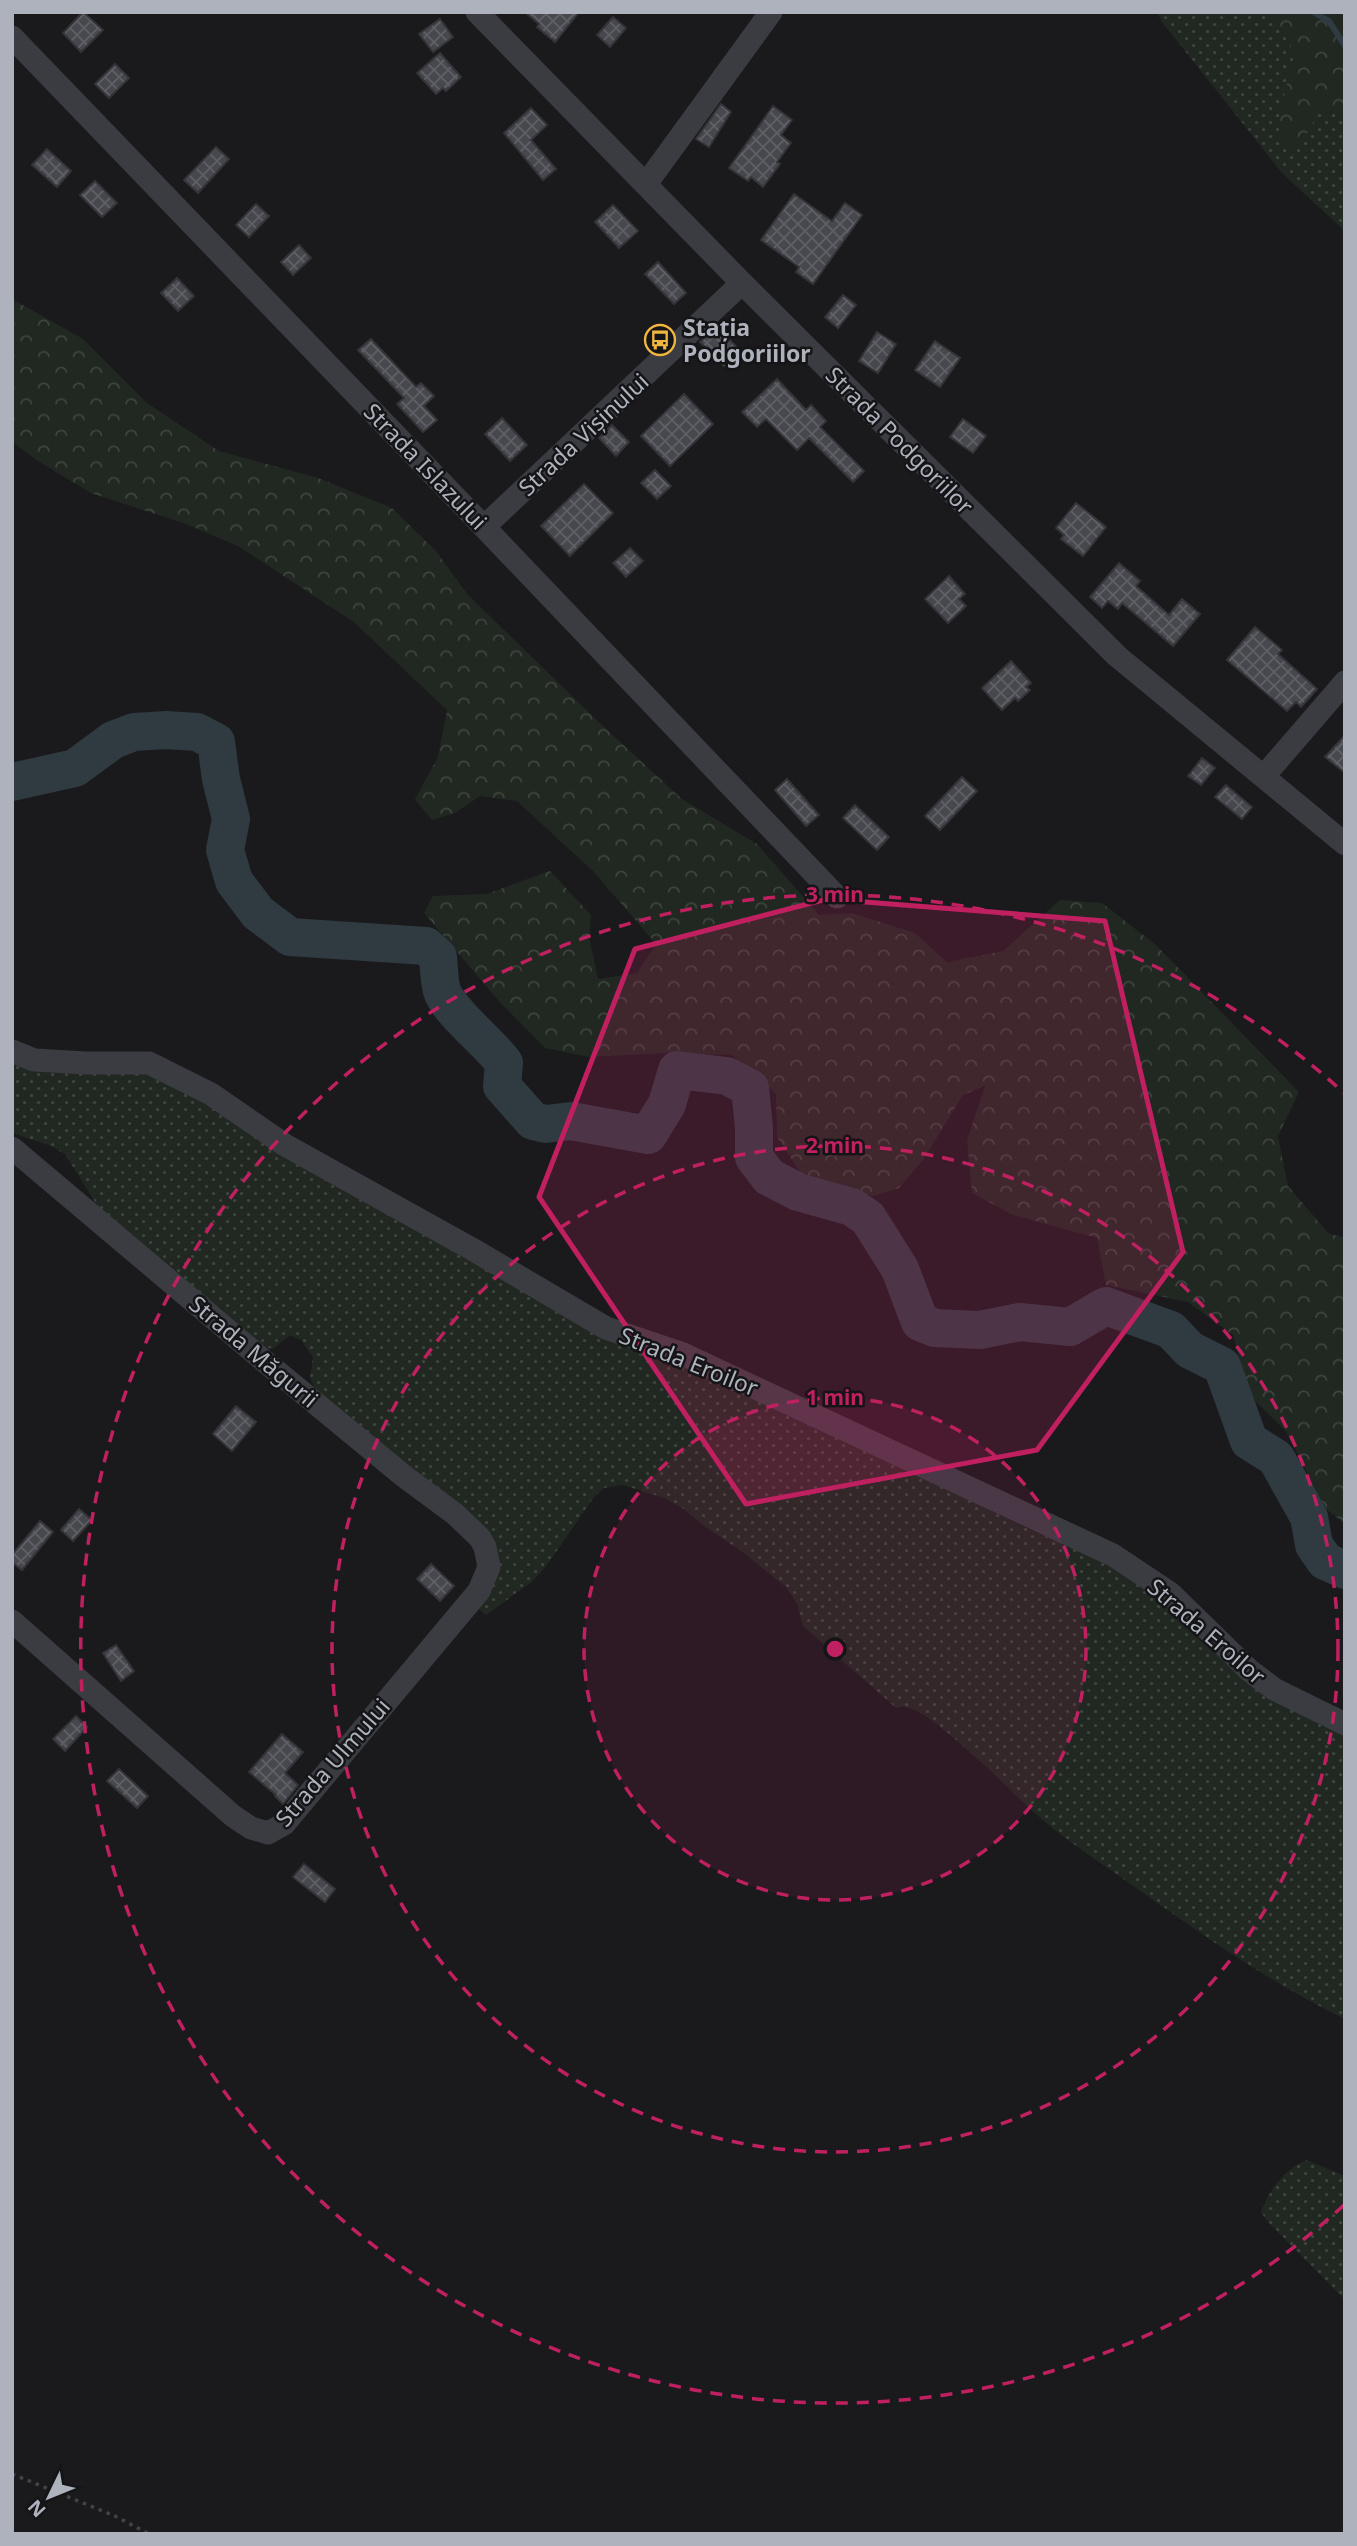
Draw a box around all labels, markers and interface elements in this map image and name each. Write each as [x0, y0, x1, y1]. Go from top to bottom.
place label: Stația Podgoriilor [683, 311, 811, 369]
bus stop icon: Stația Podgoriilor [643, 323, 677, 357]
street label: Strada Podgoriilor [819, 359, 981, 521]
street label: Strada Vișinului [511, 365, 655, 503]
street label: Strada Islazului [357, 396, 495, 536]
text: 3 min [806, 880, 864, 908]
text: 2 min [806, 1131, 864, 1159]
street label: Strada Măgurii [183, 1288, 325, 1414]
street label: Strada Eroilor [615, 1319, 764, 1404]
text: 1 min [806, 1383, 864, 1411]
street label: Strada Eroilor [1141, 1571, 1273, 1692]
centre of rings [823, 1637, 847, 1661]
street label: Strada Ulmului [267, 1691, 397, 1833]
north arrow [14, 2462, 84, 2532]
text: N [22, 2494, 51, 2523]

